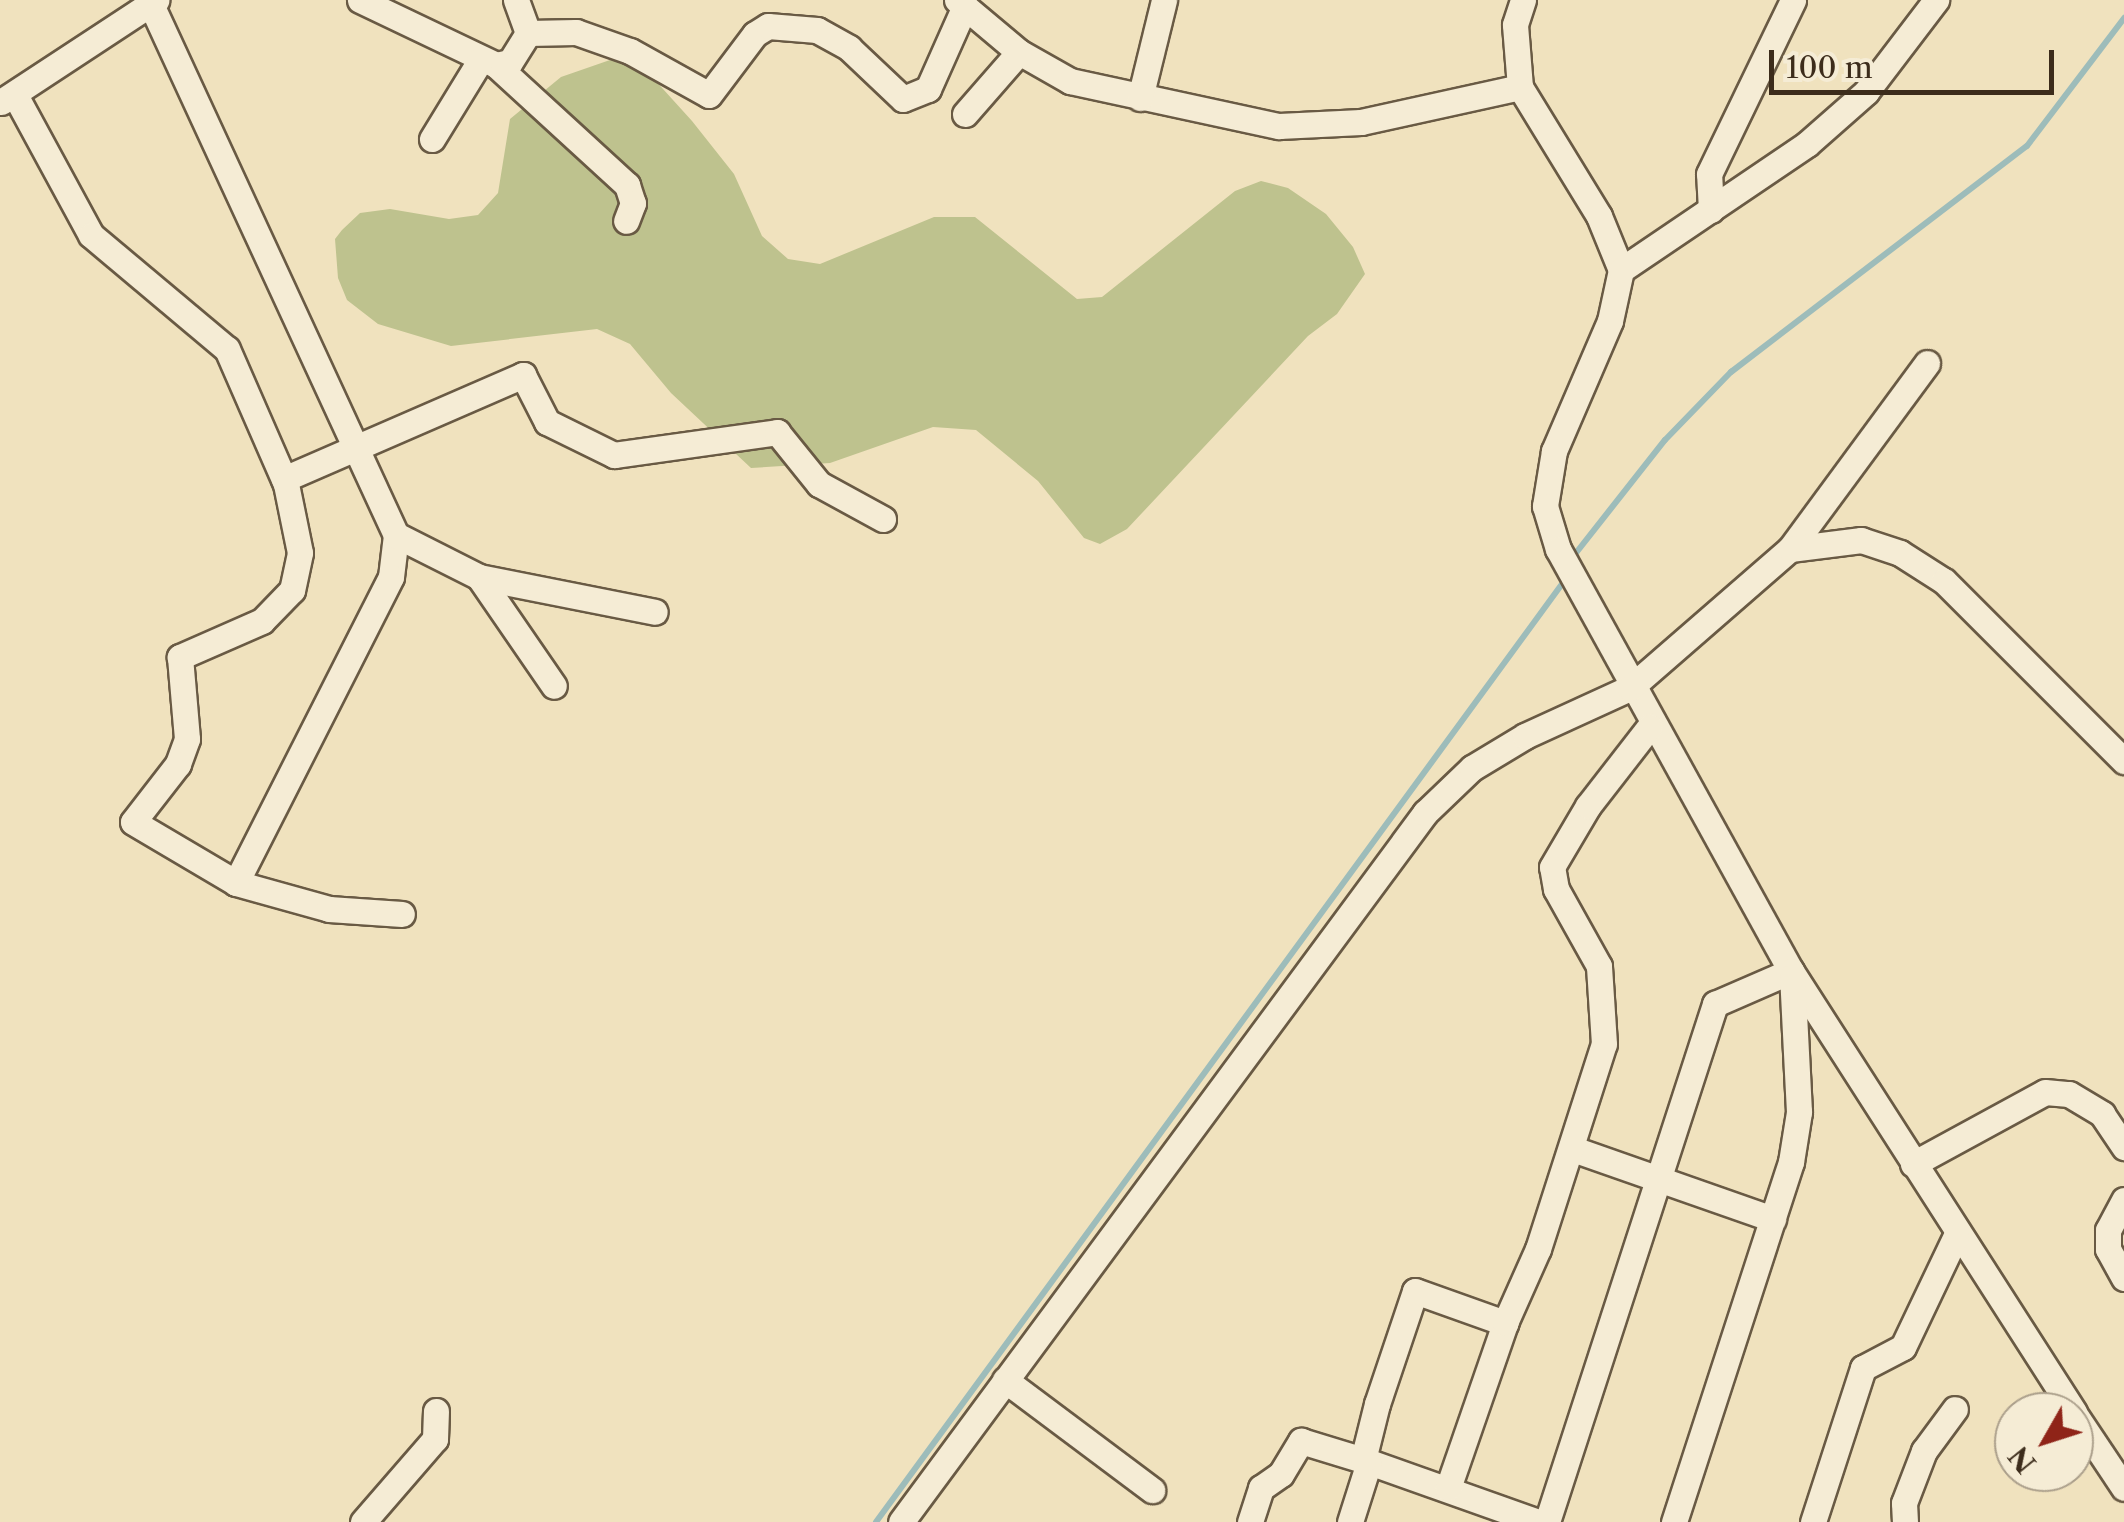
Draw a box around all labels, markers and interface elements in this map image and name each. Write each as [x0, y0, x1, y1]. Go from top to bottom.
scale bar [1774, 30, 2059, 92]
text: 100 m [1786, 49, 1873, 86]
north arrow [1994, 1392, 2094, 1492]
text: N [2001, 1439, 2043, 1480]

